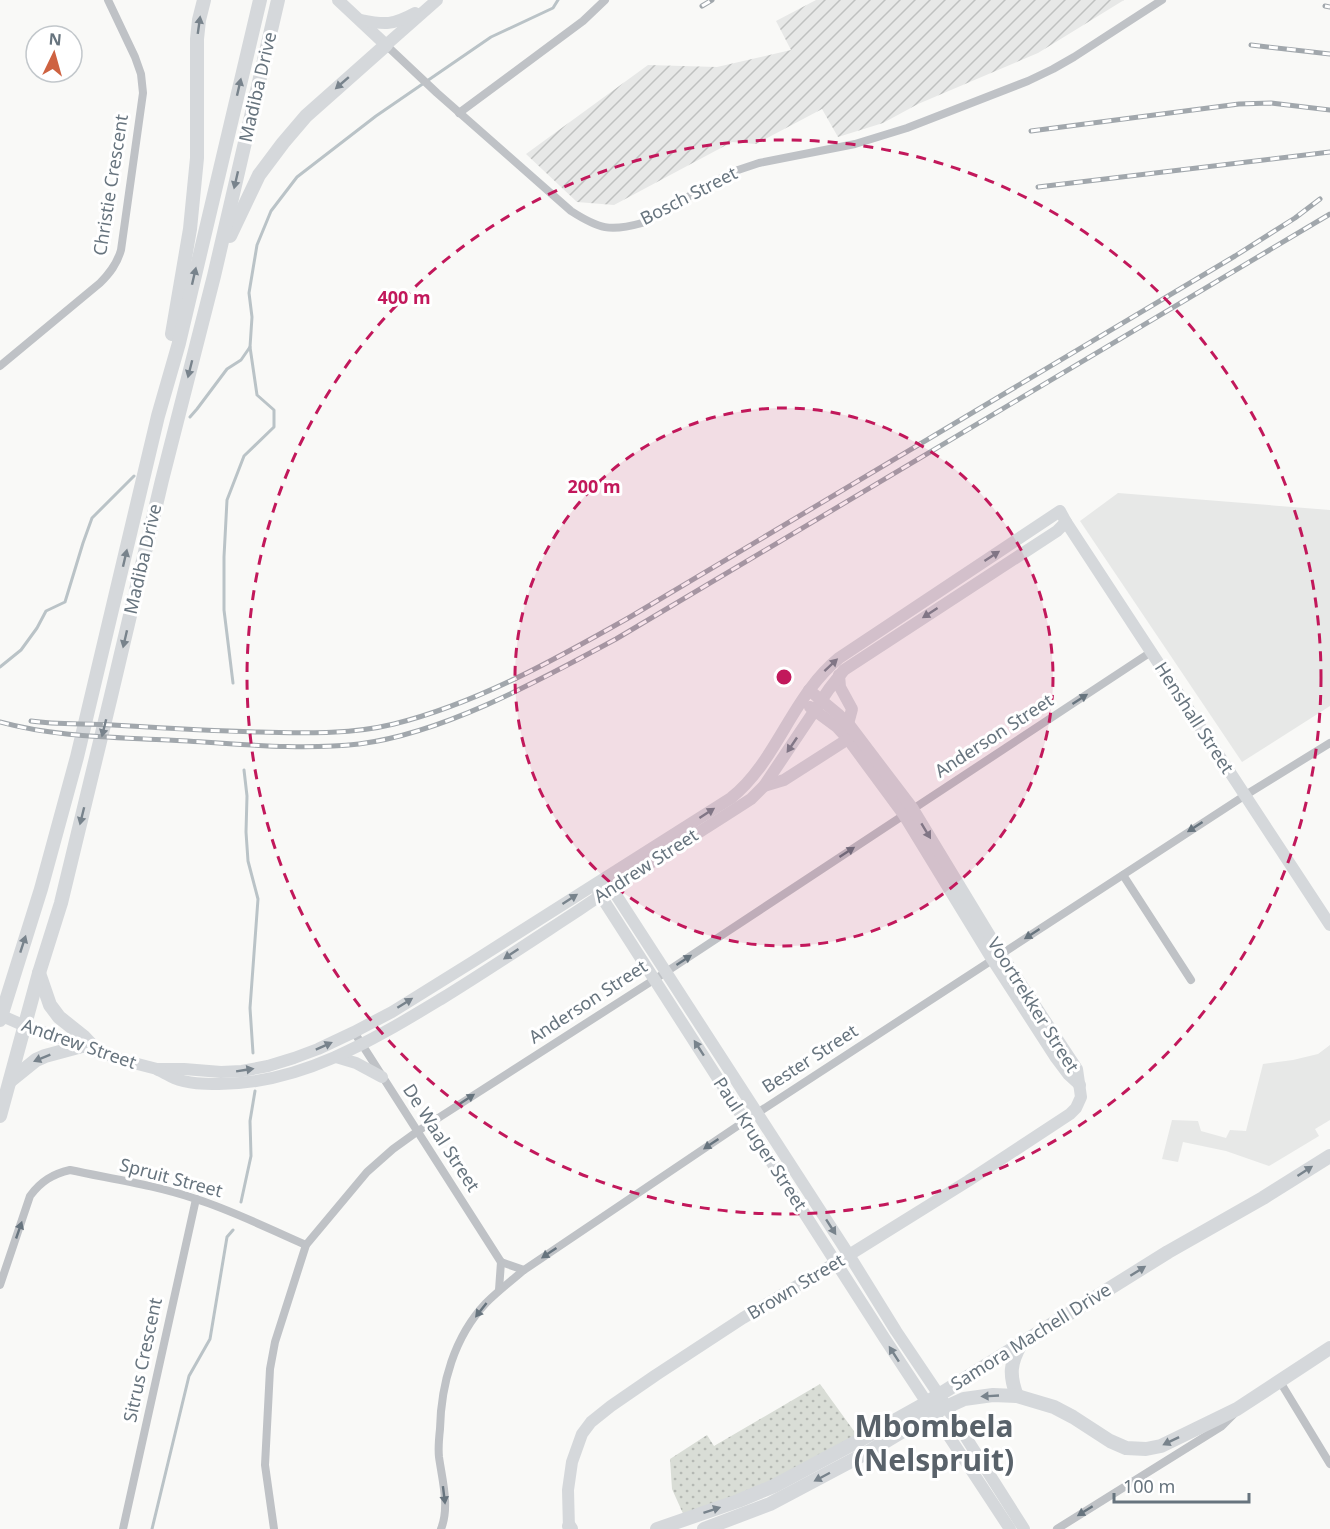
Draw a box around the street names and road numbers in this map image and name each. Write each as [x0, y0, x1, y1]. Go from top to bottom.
street label: Madiba Drive [233, 29, 281, 144]
street label: Christie Crescent [87, 112, 133, 257]
street label: Bosch Street [636, 160, 742, 230]
street label: Madiba Drive [118, 501, 166, 616]
street label: Henshall Street [1150, 657, 1240, 778]
street label: Anderson Street [930, 688, 1058, 782]
street label: Andrew Street [589, 822, 703, 908]
street label: Voortrekker Street [983, 932, 1085, 1077]
street label: Anderson Street [524, 954, 652, 1048]
street label: Andrew Street [19, 1012, 140, 1074]
street label: Bester Street [757, 1018, 862, 1098]
street label: Paul Kruger Street [709, 1072, 813, 1215]
street label: De Waal Street [398, 1079, 486, 1196]
street label: Spruit Street [117, 1152, 226, 1202]
street label: Brown Street [742, 1247, 849, 1325]
street label: Samora Machell Drive [946, 1277, 1115, 1395]
street label: Sitrus Crescent [117, 1295, 167, 1424]

